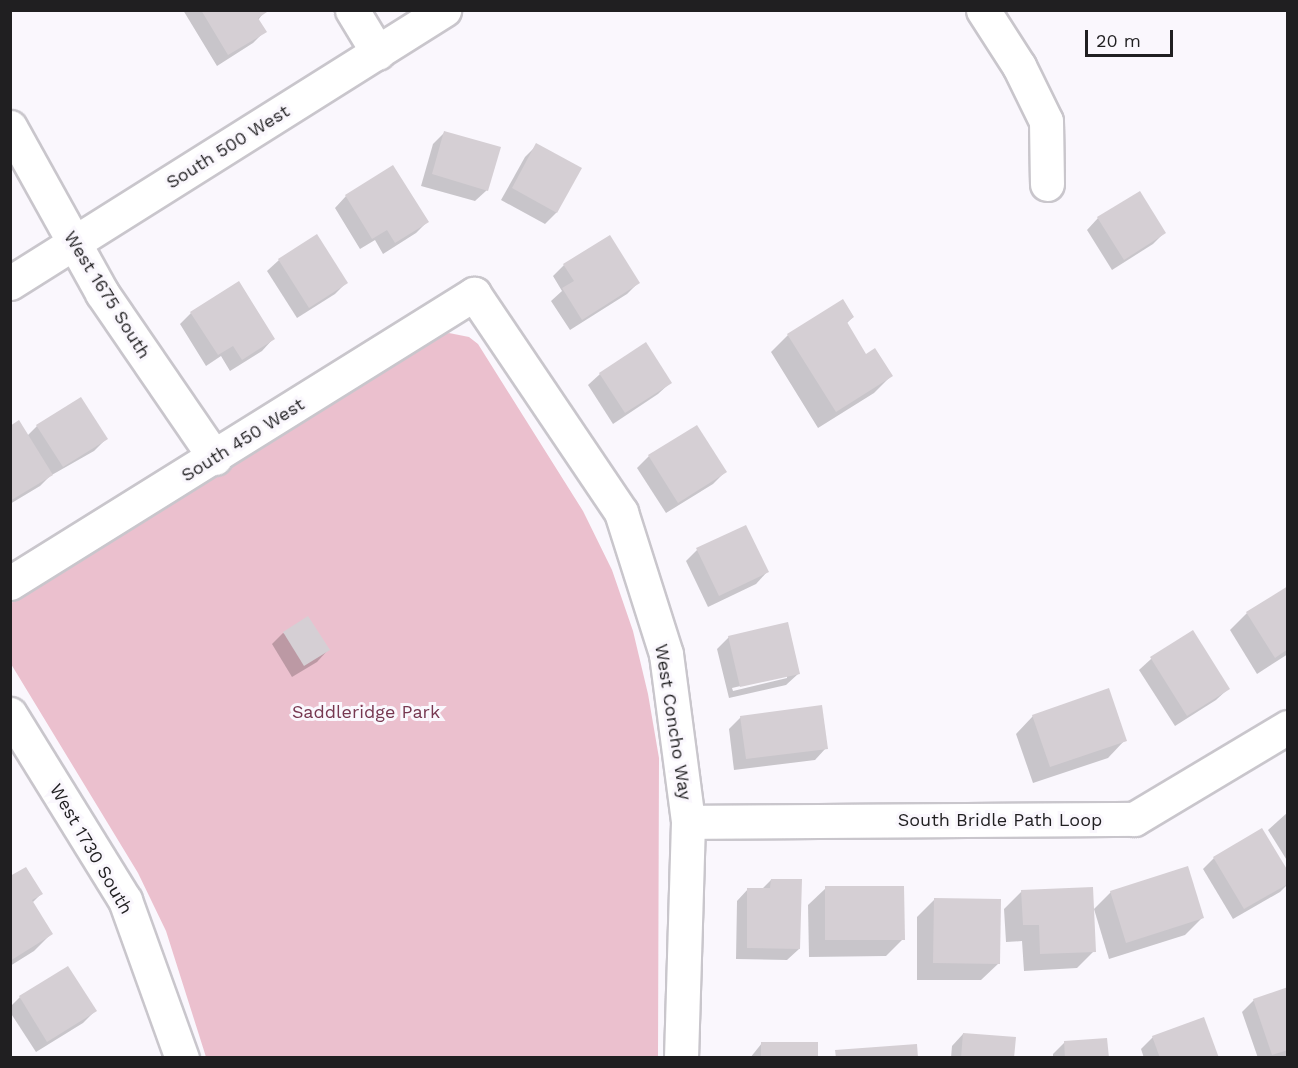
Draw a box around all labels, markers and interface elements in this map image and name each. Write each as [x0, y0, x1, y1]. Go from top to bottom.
scale bar [1088, 18, 1176, 56]
text: 20 m [1096, 30, 1141, 51]
street label: South 500 West [162, 100, 294, 194]
street label: West 1675 South [59, 227, 155, 363]
street label: South 450 West [177, 393, 309, 487]
street label: West Concho Way [650, 642, 696, 802]
park label: Saddleridge Park [292, 701, 440, 723]
street label: West 1730 South [45, 780, 137, 918]
street label: South Bridle Path Loop [898, 809, 1102, 831]

